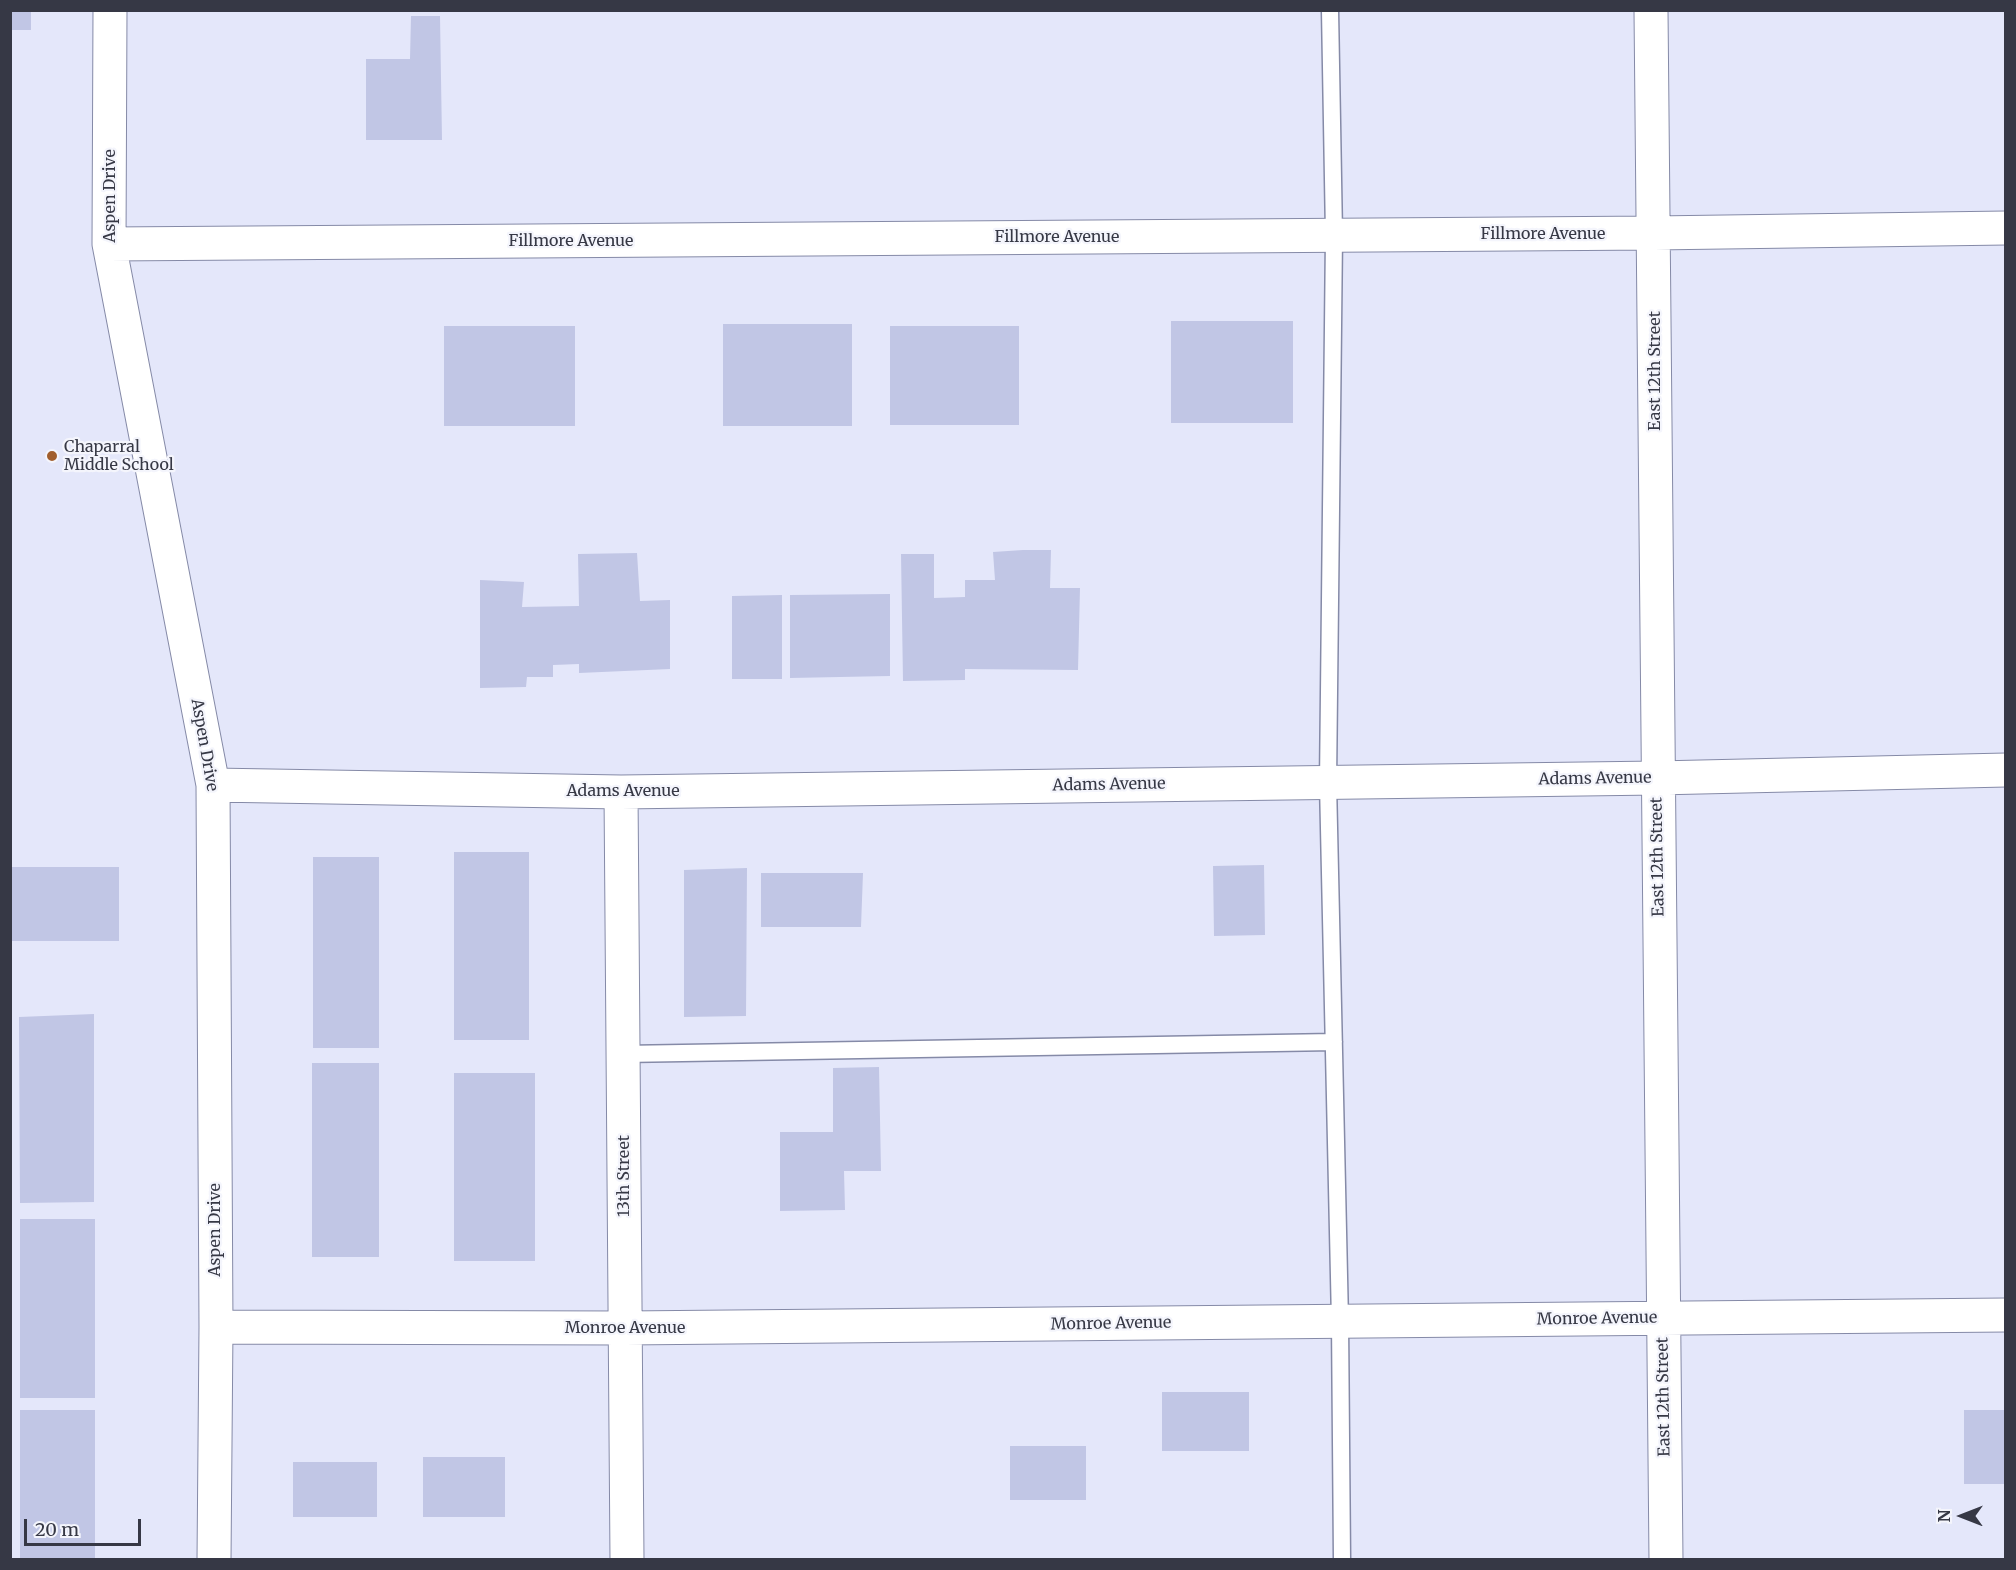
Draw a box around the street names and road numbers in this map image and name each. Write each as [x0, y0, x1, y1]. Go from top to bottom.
street label: Aspen Drive [100, 149, 120, 243]
street label: Fillmore Avenue [1481, 224, 1605, 244]
street label: Fillmore Avenue [995, 227, 1119, 247]
street label: Fillmore Avenue [509, 231, 633, 251]
street label: East 12th Street [1645, 311, 1665, 431]
street label: Aspen Drive [186, 697, 222, 793]
street label: Adams Avenue [1538, 768, 1652, 790]
street label: Adams Avenue [1052, 774, 1166, 796]
street label: Adams Avenue [566, 781, 680, 801]
street label: East 12th Street [1647, 797, 1669, 917]
street label: 13th Street [614, 1135, 634, 1217]
street label: Aspen Drive [205, 1183, 225, 1277]
street label: Monroe Avenue [1537, 1308, 1657, 1330]
street label: Monroe Avenue [1051, 1313, 1171, 1335]
street label: Monroe Avenue [565, 1318, 685, 1338]
street label: East 12th Street [1653, 1337, 1675, 1457]

